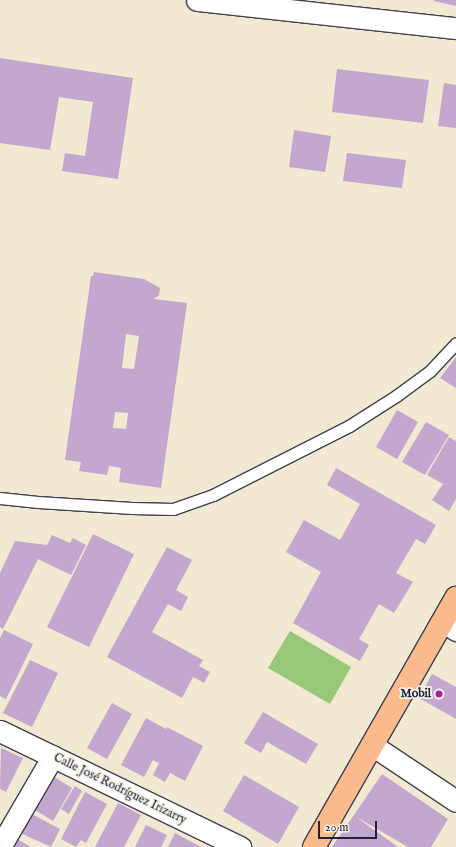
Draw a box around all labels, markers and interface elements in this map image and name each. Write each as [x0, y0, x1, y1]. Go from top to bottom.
place label: Mobil [401, 687, 431, 701]
marker: Mobil [434, 689, 444, 699]
street label: Calle José Rodríguez Irizarry [51, 751, 189, 827]
scale bar [320, 813, 379, 839]
text: 20 m [325, 820, 348, 835]

